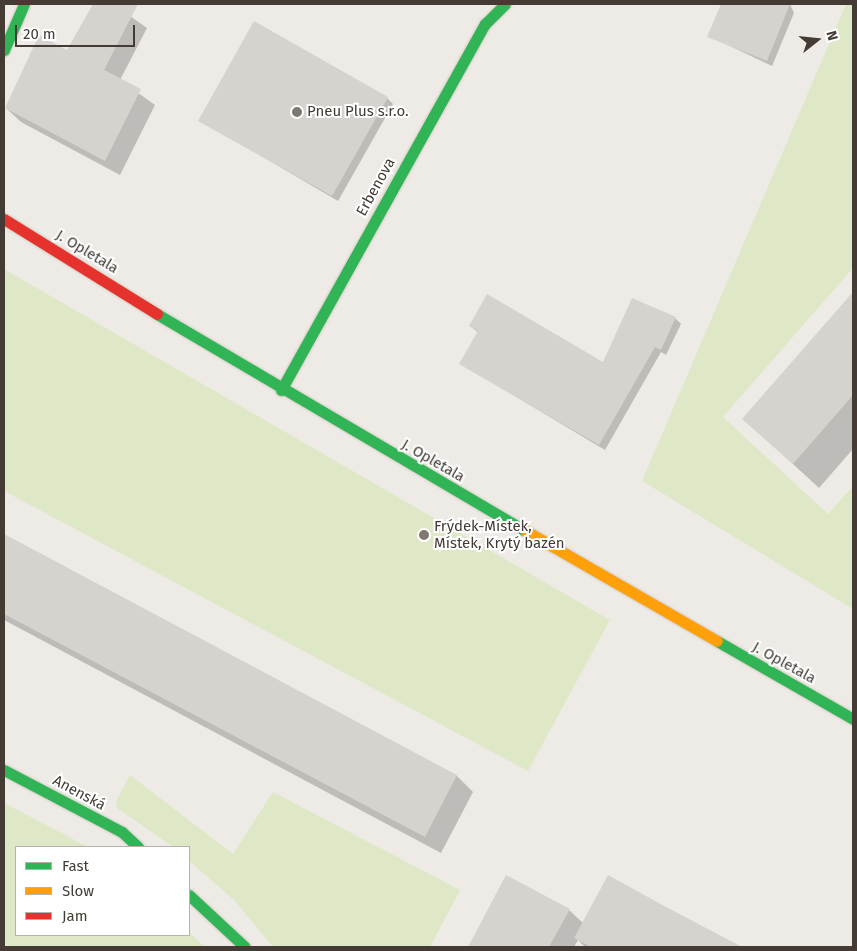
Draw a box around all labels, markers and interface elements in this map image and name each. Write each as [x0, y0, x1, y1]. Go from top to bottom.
scale bar [18, 15, 138, 47]
north arrow [792, 15, 842, 65]
text: 20 m [23, 25, 56, 43]
text: N [822, 29, 841, 43]
place label: Pneu Plus s.r.o. [307, 103, 409, 121]
marker: Pneu Plus s.r.o. [291, 106, 303, 118]
street label: Erbenova [353, 155, 399, 219]
street label: J. Opletala [52, 226, 122, 278]
street label: J. Opletala [398, 436, 468, 486]
place label: Frýdek-Místek, Místek, Krytý bazén [434, 517, 565, 552]
marker: Frýdek-Místek, Místek, Krytý bazén [418, 529, 430, 541]
street label: J. Opletala [749, 638, 819, 688]
street label: Anenská [50, 772, 108, 814]
legend [15, 846, 190, 936]
text: Fast [62, 857, 89, 875]
text: Slow [62, 882, 94, 900]
text: Jam [62, 907, 88, 925]

